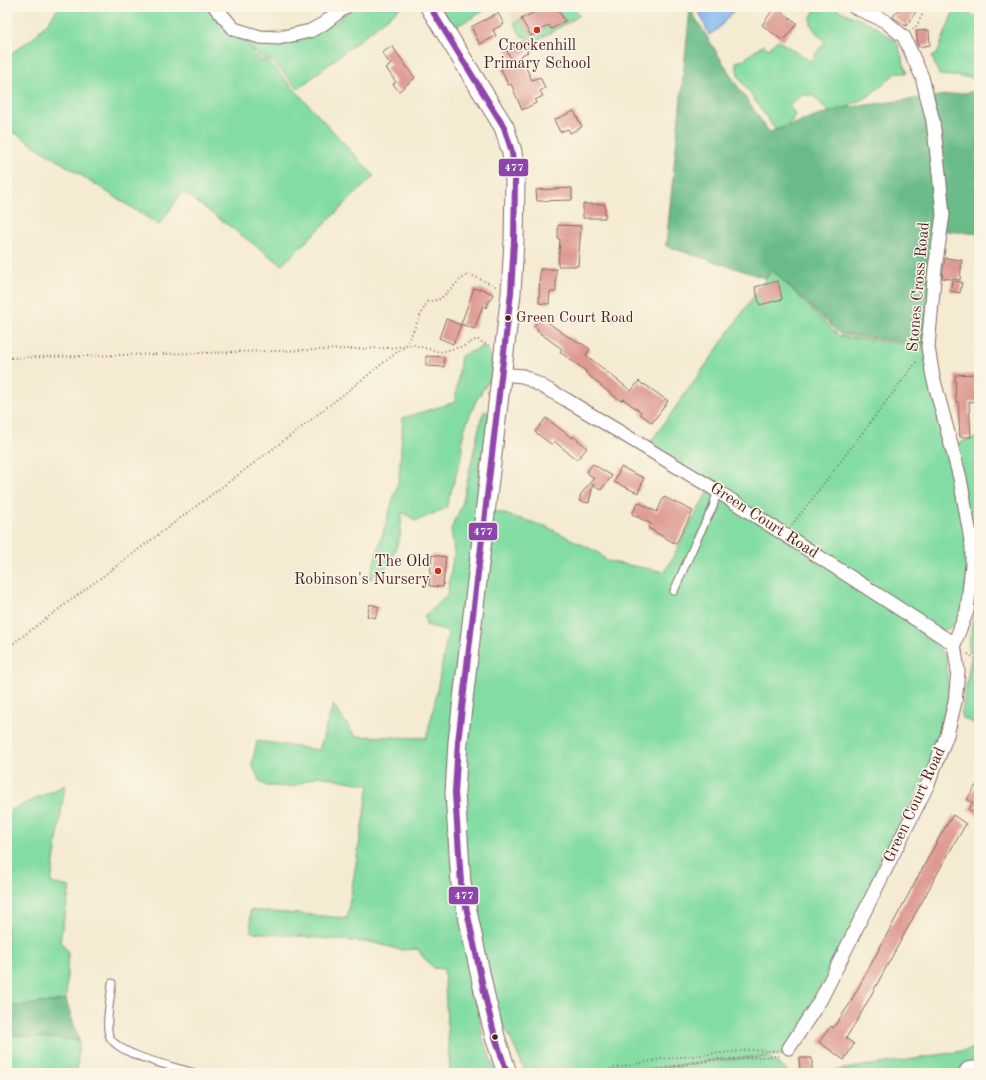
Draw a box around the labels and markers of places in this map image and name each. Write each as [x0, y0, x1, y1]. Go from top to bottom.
marker: Crockenhill Primary School [532, 25, 542, 35]
place label: Crockenhill Primary School [483, 38, 591, 72]
place label: Green Court Road [516, 311, 634, 326]
marker: Green Court Road [503, 313, 513, 323]
place label: The Old Robinson's Nursery [294, 554, 431, 588]
marker: The Old Robinson's Nursery [433, 566, 443, 576]
unlabelled marker [490, 1032, 500, 1042]

